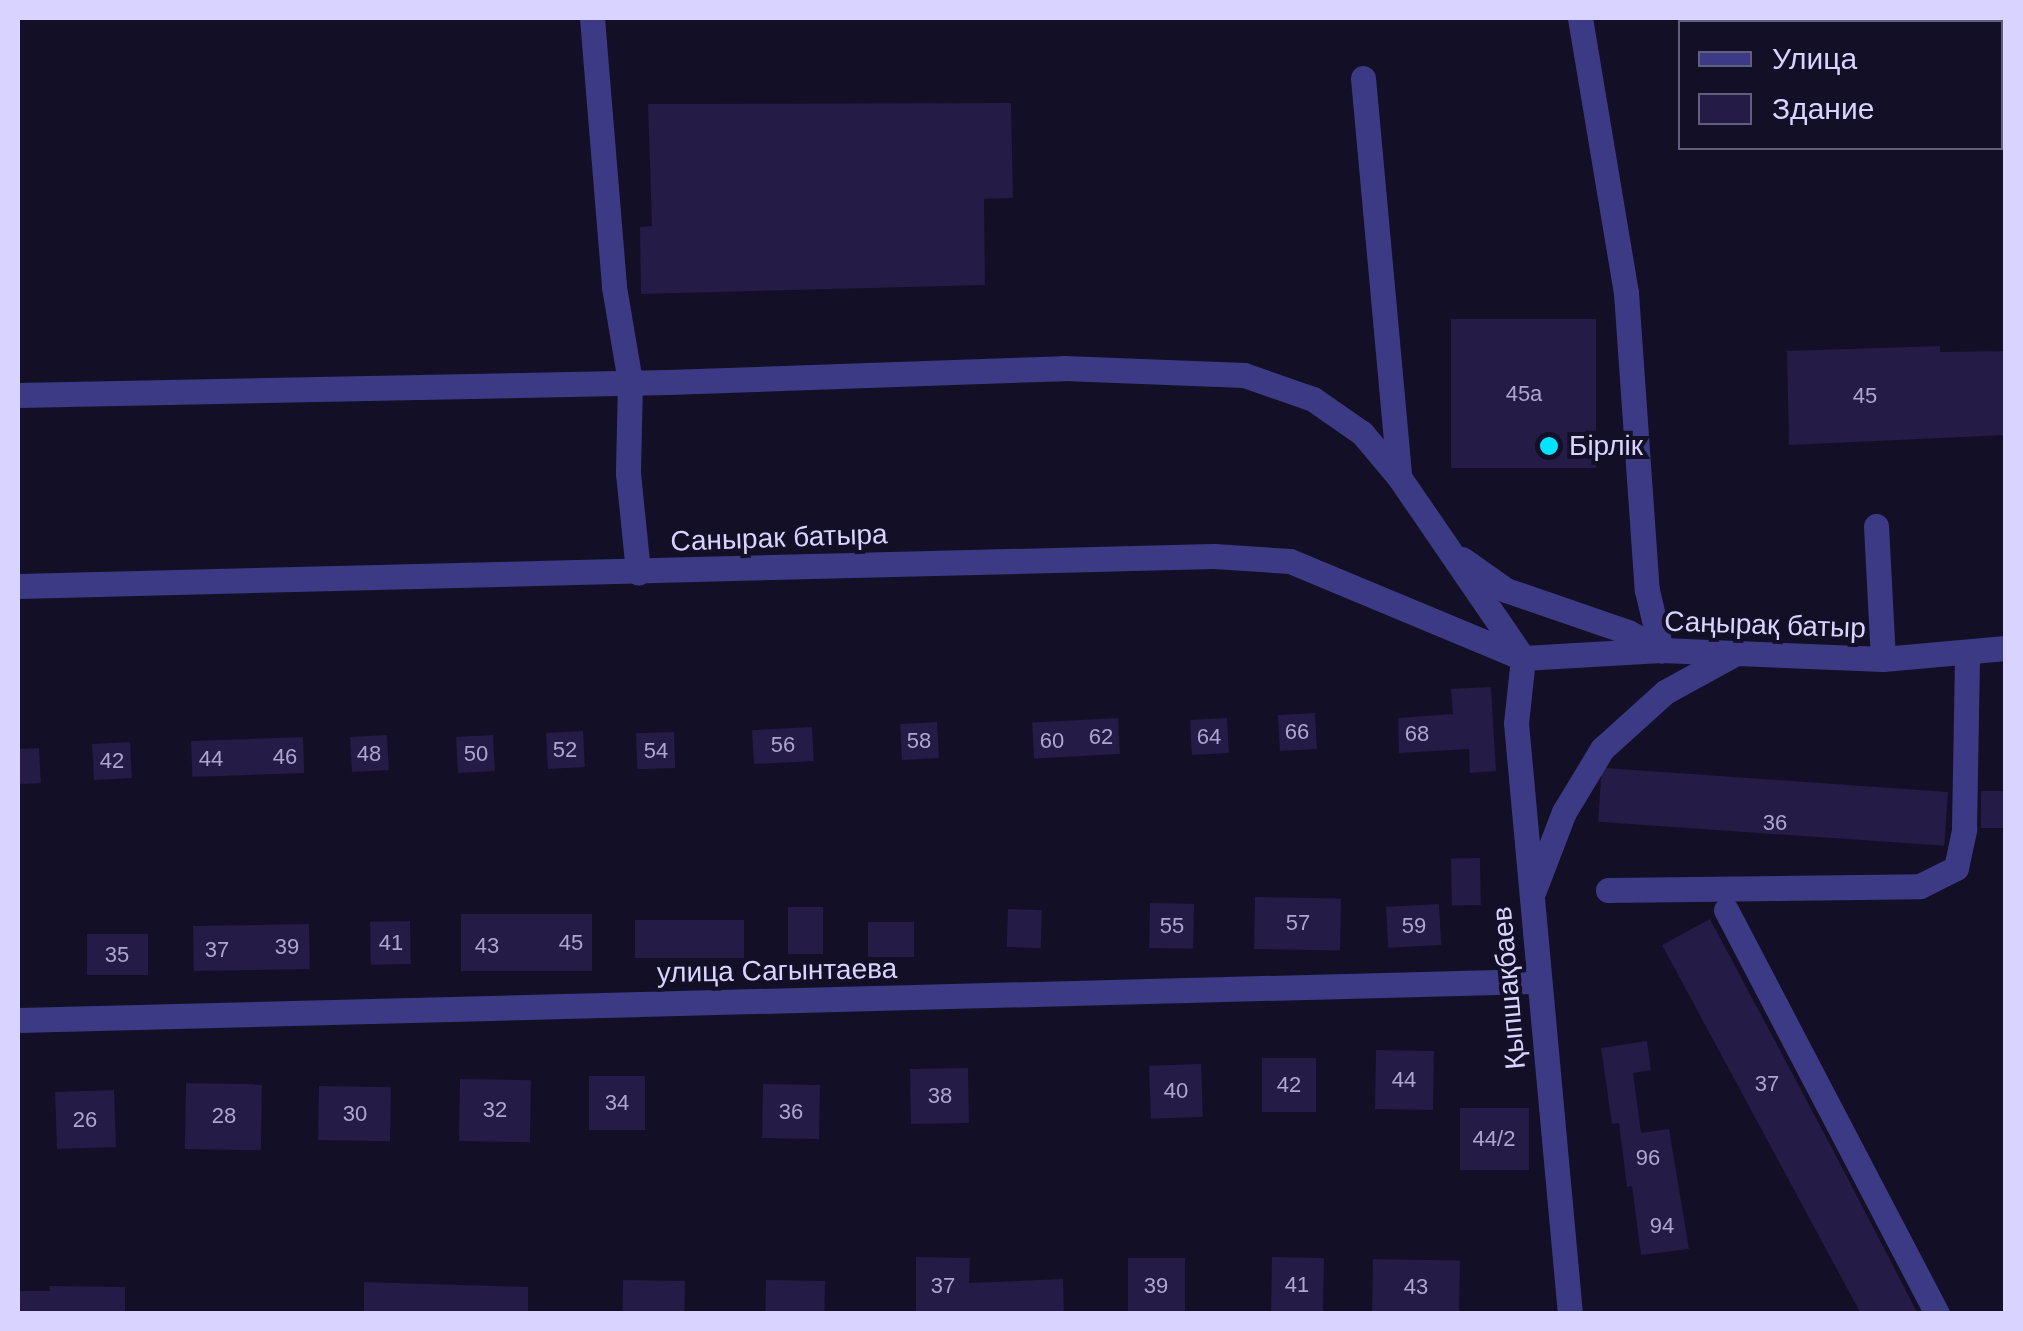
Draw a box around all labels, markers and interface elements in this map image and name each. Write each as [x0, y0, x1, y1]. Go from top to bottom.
legend [1678, 20, 2003, 150]
text: Улица [1772, 42, 1857, 75]
text: Здание [1772, 92, 1874, 125]
house number: 45а [1506, 381, 1542, 407]
house number: 45 [1853, 383, 1877, 409]
place label: Бірлік [1569, 429, 1643, 463]
marker: Бірлік [1538, 435, 1560, 457]
street label: Санырак батыра [670, 517, 888, 559]
street label: Саңырақ батыр [1664, 605, 1866, 645]
house number: 66 [1285, 719, 1309, 745]
house number: 68 [1405, 721, 1429, 747]
house number: 62 [1089, 724, 1113, 750]
house number: 64 [1197, 724, 1221, 750]
house number: 58 [907, 728, 931, 754]
house number: 60 [1040, 728, 1064, 754]
house number: 56 [771, 732, 795, 758]
house number: 52 [553, 737, 577, 763]
house number: 54 [644, 738, 668, 764]
house number: 48 [357, 741, 381, 767]
house number: 50 [464, 741, 488, 767]
house number: 46 [273, 744, 297, 770]
house number: 44 [199, 746, 223, 772]
house number: 42 [100, 748, 124, 774]
house number: 36 [1763, 810, 1787, 836]
street label: Қыпшақбаев [1485, 905, 1533, 1071]
house number: 57 [1286, 910, 1310, 936]
house number: 55 [1160, 913, 1184, 939]
house number: 59 [1402, 913, 1426, 939]
house number: 41 [379, 930, 403, 956]
house number: 45 [559, 930, 583, 956]
house number: 43 [475, 933, 499, 959]
house number: 39 [275, 934, 299, 960]
house number: 37 [205, 937, 229, 963]
house number: 35 [105, 942, 129, 968]
street label: улица Сагынтаева [657, 952, 897, 990]
house number: 44 [1392, 1067, 1416, 1093]
house number: 37 [1755, 1071, 1779, 1097]
house number: 42 [1277, 1072, 1301, 1098]
house number: 40 [1164, 1078, 1188, 1104]
house number: 38 [928, 1083, 952, 1109]
house number: 34 [605, 1090, 629, 1116]
house number: 32 [483, 1097, 507, 1123]
house number: 36 [779, 1099, 803, 1125]
house number: 30 [343, 1101, 367, 1127]
house number: 28 [212, 1103, 236, 1129]
house number: 26 [73, 1107, 97, 1133]
house number: 44/2 [1473, 1126, 1515, 1152]
house number: 96 [1636, 1145, 1660, 1171]
house number: 94 [1650, 1213, 1674, 1239]
house number: 41 [1285, 1272, 1309, 1298]
house number: 37 [931, 1273, 955, 1299]
house number: 39 [1144, 1273, 1168, 1299]
house number: 43 [1404, 1274, 1428, 1300]

